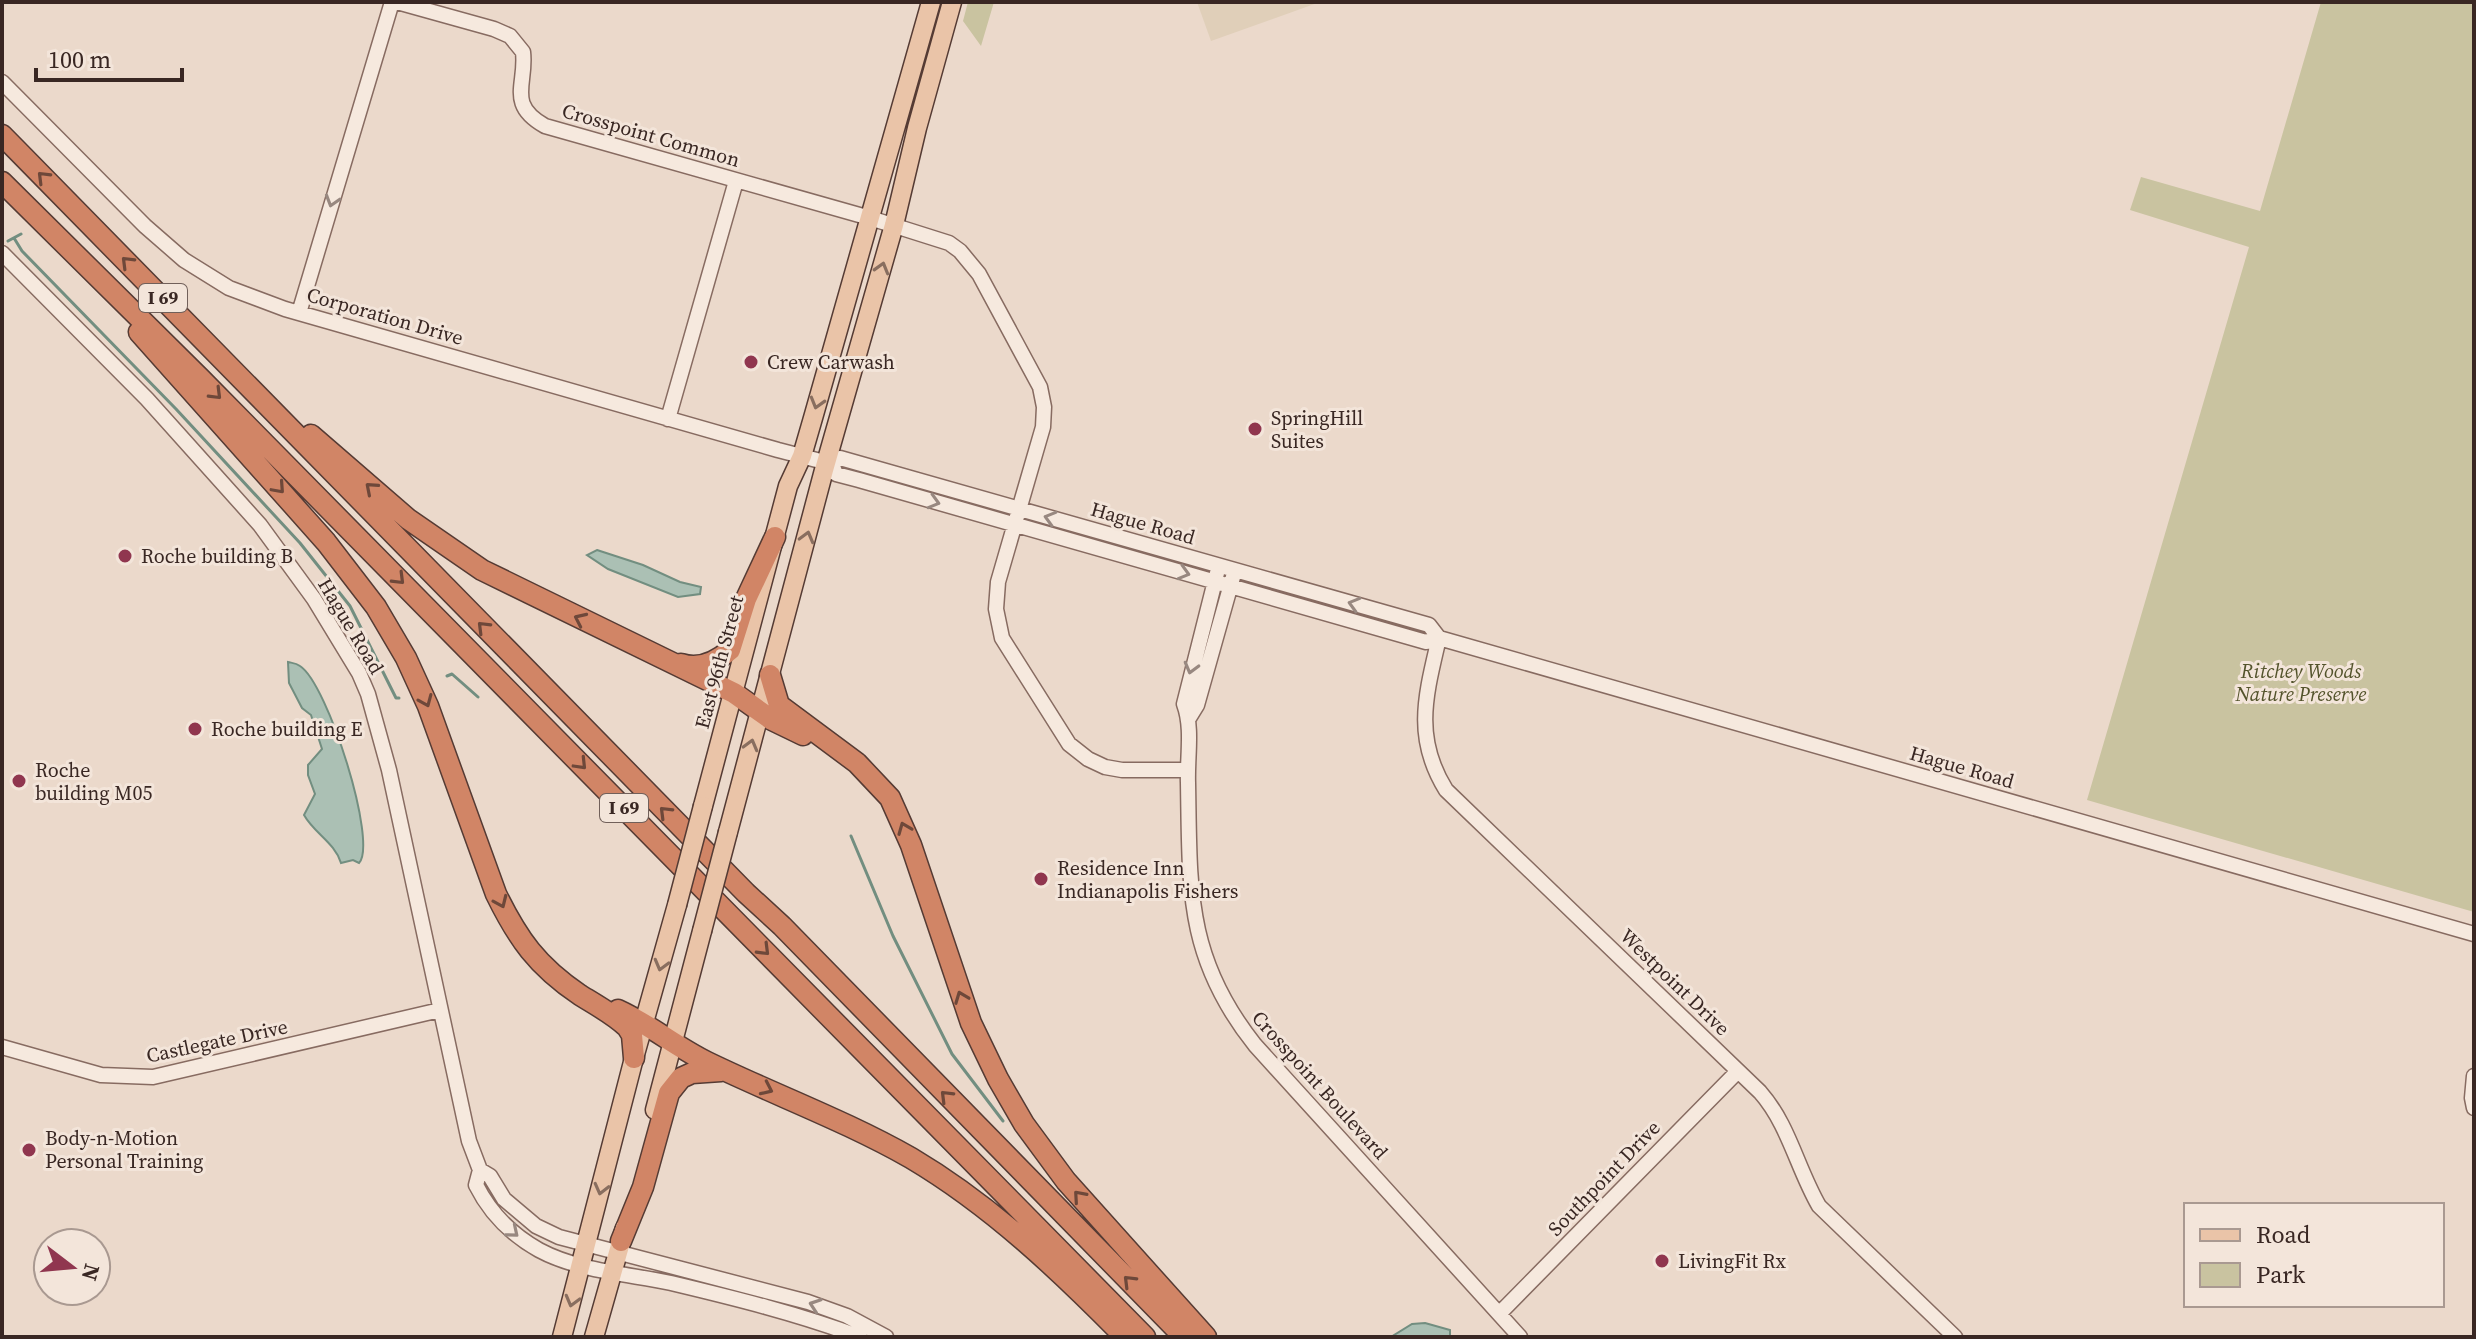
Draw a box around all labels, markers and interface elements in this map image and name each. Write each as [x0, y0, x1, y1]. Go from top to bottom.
scale bar [36, 32, 182, 82]
text: 100 m [48, 43, 111, 76]
street label: Crosspoint Common [559, 96, 743, 174]
one-way arrow [38, 172, 52, 186]
one-way arrow [325, 194, 341, 208]
one-way arrow [122, 257, 136, 271]
one-way arrow [873, 262, 889, 276]
street label: Corporation Drive [303, 280, 467, 352]
road number: I 69 [139, 284, 187, 312]
place label: Crew Carwash [767, 348, 895, 376]
marker: Crew Carwash [742, 353, 760, 371]
one-way arrow [207, 385, 221, 399]
one-way arrow [810, 396, 826, 410]
place label: SpringHill Suites [1271, 404, 1363, 455]
marker: SpringHill Suites [1246, 420, 1264, 438]
one-way arrow [269, 479, 283, 494]
one-way arrow [366, 483, 381, 498]
one-way arrow [927, 492, 941, 509]
street label: Hague Road [1088, 495, 1199, 551]
one-way arrow [1044, 511, 1058, 527]
one-way arrow [797, 531, 814, 545]
place label: Roche building B [141, 542, 293, 570]
marker: Roche building B [116, 547, 134, 565]
one-way arrow [1177, 564, 1191, 580]
one-way arrow [390, 570, 404, 584]
street label: Hague Road [311, 573, 391, 680]
street label: East 96th Street [688, 592, 750, 732]
one-way arrow [1348, 597, 1362, 613]
one-way arrow [573, 612, 588, 628]
one-way arrow [478, 622, 492, 636]
park label: Ritchey Woods Nature Preserve [2235, 657, 2366, 708]
one-way arrow [1184, 660, 1200, 674]
one-way arrow [416, 693, 432, 707]
place label: Roche building E [211, 715, 363, 743]
marker: Roche building E [186, 720, 204, 738]
one-way arrow [742, 738, 759, 752]
street label: Hague Road [1907, 739, 2018, 795]
one-way arrow [572, 755, 586, 769]
place label: Roche building M05 [35, 756, 152, 807]
marker: Roche building M05 [10, 772, 28, 790]
road number: I 69 [600, 794, 648, 822]
one-way arrow [660, 807, 674, 821]
one-way arrow [897, 822, 914, 836]
place label: Residence Inn Indianapolis Fishers [1057, 854, 1238, 905]
marker: Residence Inn Indianapolis Fishers [1032, 870, 1050, 888]
one-way arrow [491, 894, 507, 909]
street label: Westpoint Drive [1614, 922, 1736, 1042]
one-way arrow [755, 940, 769, 955]
one-way arrow [654, 957, 670, 971]
one-way arrow [954, 991, 971, 1005]
street label: Crosspoint Boulevard [1246, 1005, 1395, 1166]
street label: Castlegate Drive [144, 1012, 290, 1070]
one-way arrow [758, 1080, 773, 1096]
one-way arrow [941, 1091, 955, 1105]
street label: Southpoint Drive [1542, 1114, 1666, 1242]
place label: Body-n-Motion Personal Training [45, 1124, 203, 1175]
marker: Body-n-Motion Personal Training [20, 1141, 38, 1159]
one-way arrow [593, 1182, 610, 1196]
one-way arrow [1074, 1191, 1089, 1205]
legend [2184, 1203, 2444, 1307]
text: Road [2256, 1218, 2311, 1251]
one-way arrow [504, 1222, 519, 1237]
north arrow [32, 1227, 112, 1307]
place label: LivingFit Rx [1678, 1247, 1787, 1275]
marker: LivingFit Rx [1653, 1252, 1671, 1270]
text: Park [2256, 1258, 2306, 1291]
text: N [75, 1261, 108, 1284]
one-way arrow [1124, 1276, 1138, 1291]
one-way arrow [564, 1293, 581, 1307]
one-way arrow [809, 1298, 822, 1314]

